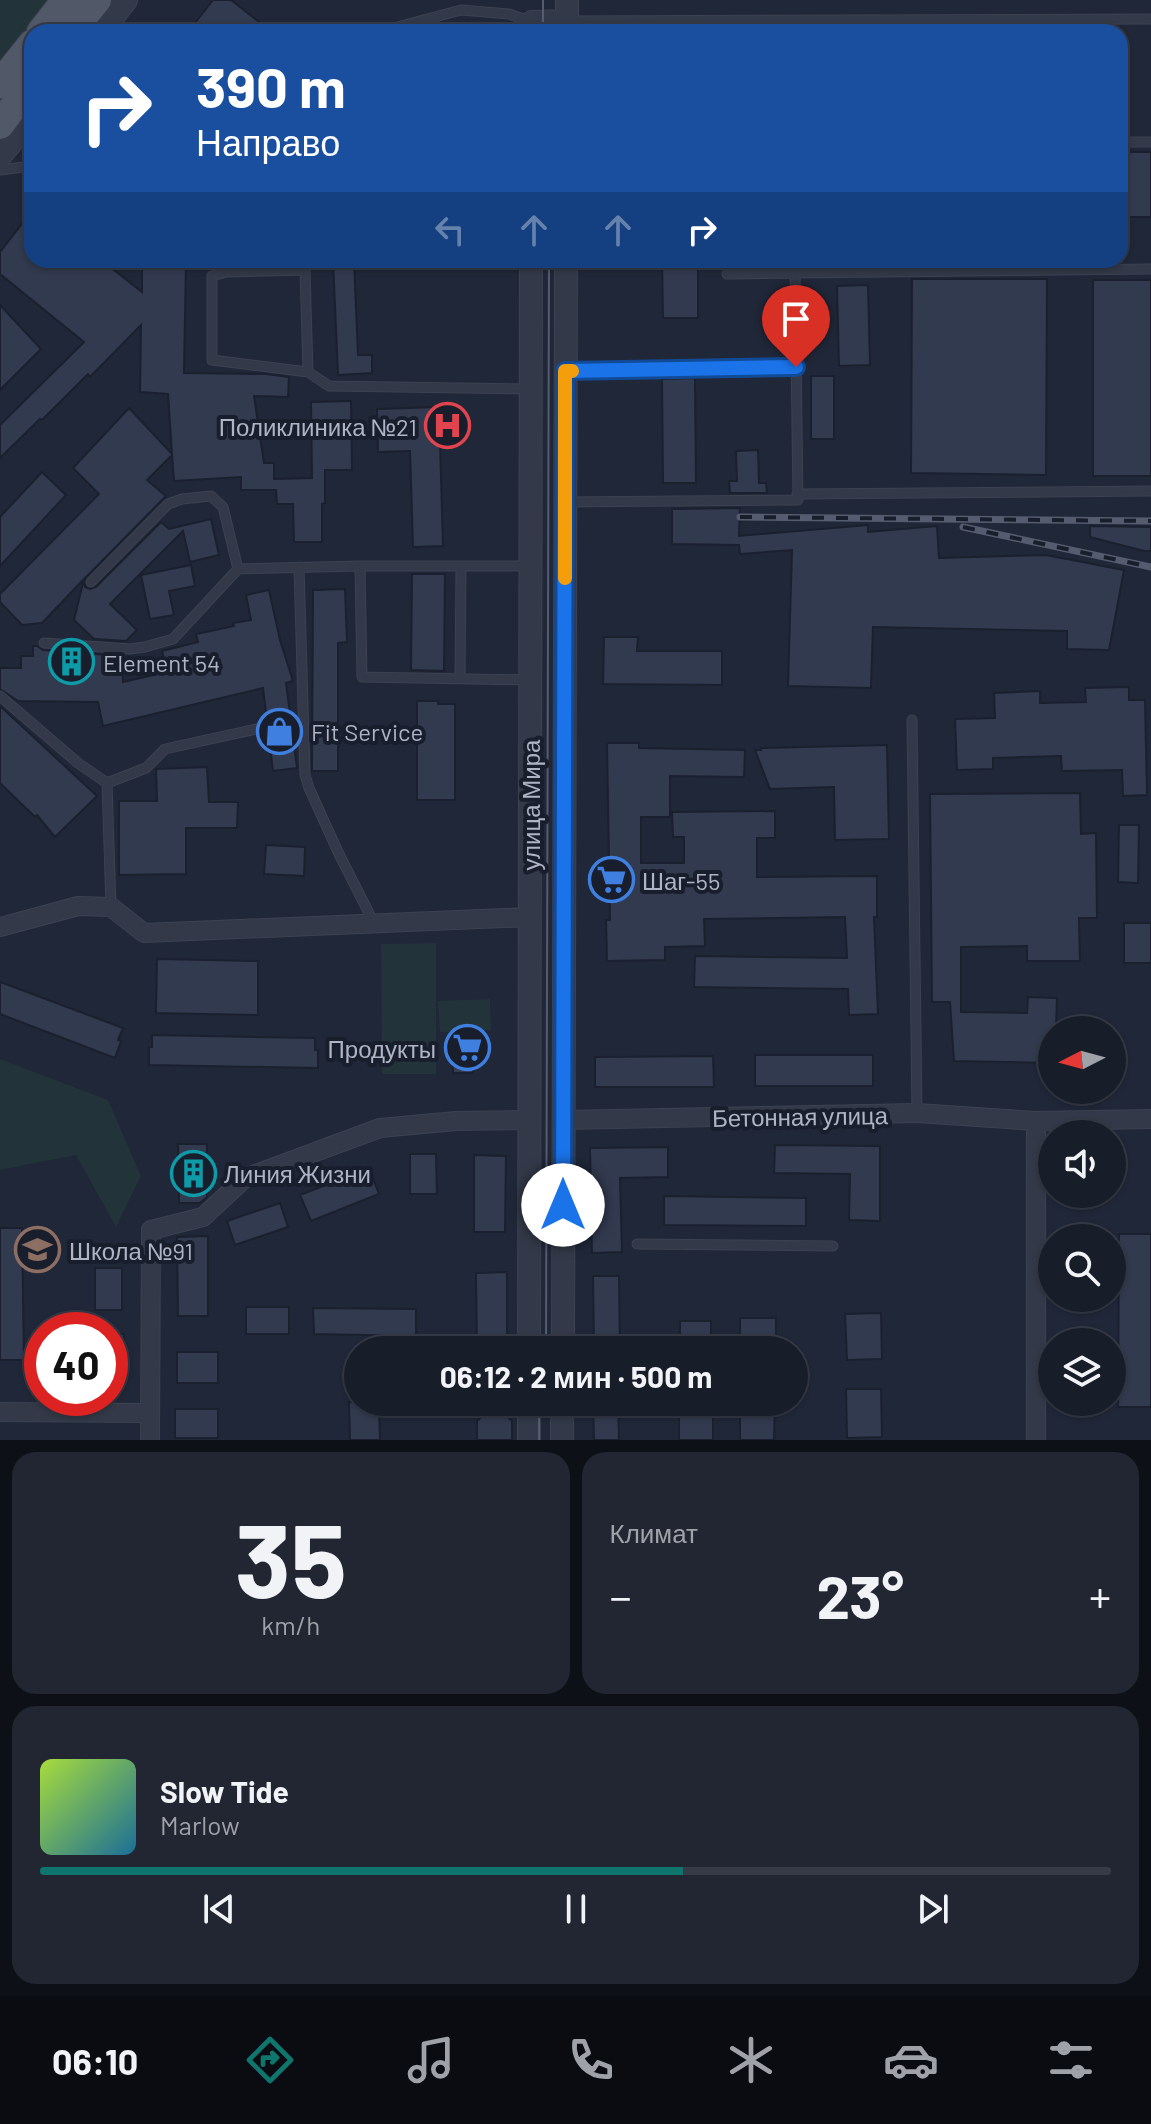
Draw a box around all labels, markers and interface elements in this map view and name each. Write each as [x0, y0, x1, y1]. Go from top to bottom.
text: 390 m [196, 52, 346, 119]
icon: right [64, 56, 168, 160]
text: Направо [196, 120, 340, 163]
icon: left [428, 208, 472, 252]
icon: ahead [512, 208, 556, 252]
icon: ahead [596, 208, 640, 252]
icon: right [680, 208, 724, 252]
pin [762, 285, 830, 367]
icon: arrive [774, 297, 818, 341]
hospital icon: Поликлиника №21 [424, 402, 472, 450]
place label: Поликлиника №21 [219, 412, 417, 441]
building icon: Element 54 [48, 638, 96, 686]
place label: Element 54 [103, 648, 220, 677]
shop icon: Fit Service [256, 707, 304, 755]
place label: Fit Service [311, 717, 423, 746]
street label: улица Мира [516, 739, 545, 870]
supermarket icon: Шаг-55 [587, 856, 635, 904]
place label: Шаг-55 [642, 866, 720, 895]
north arrow [1038, 1016, 1126, 1104]
map controls [1038, 1016, 1126, 1416]
supermarket icon: Продукты [443, 1024, 491, 1072]
place label: Продукты [328, 1034, 436, 1063]
street label: Бетонная улица [712, 1100, 889, 1132]
button: sound [1038, 1120, 1126, 1208]
building icon: Линия Жизни [169, 1149, 217, 1197]
place label: Линия Жизни [224, 1159, 371, 1188]
position arrow [521, 1163, 605, 1247]
button: search [1038, 1224, 1126, 1312]
school or university icon: Школа №91 [14, 1226, 62, 1274]
place label: Школа №91 [69, 1236, 193, 1265]
speed limit sign: 40 [24, 1312, 128, 1416]
button: layers [1038, 1328, 1126, 1416]
text: 06:12 · 2 мин · 500 m [440, 1358, 712, 1394]
text: 35 [235, 1494, 347, 1619]
text: Климат [610, 1517, 698, 1548]
text: 23° [816, 1559, 904, 1631]
text: − [610, 1569, 632, 1622]
text: + [1089, 1569, 1111, 1622]
text: km/h [261, 1609, 320, 1640]
text: Slow Tide [160, 1773, 289, 1809]
text: Marlow [160, 1809, 240, 1840]
icon: previous [197, 1887, 241, 1931]
icon: pause [554, 1887, 598, 1931]
icon: next [911, 1887, 955, 1931]
icon: directions [242, 2032, 298, 2088]
icon: music [403, 2032, 459, 2088]
icon: phone [563, 2032, 619, 2088]
icon: climate [723, 2032, 779, 2088]
icon: car [883, 2032, 939, 2088]
icon: filters [1043, 2032, 1099, 2088]
text: 06:10 [52, 2039, 138, 2082]

